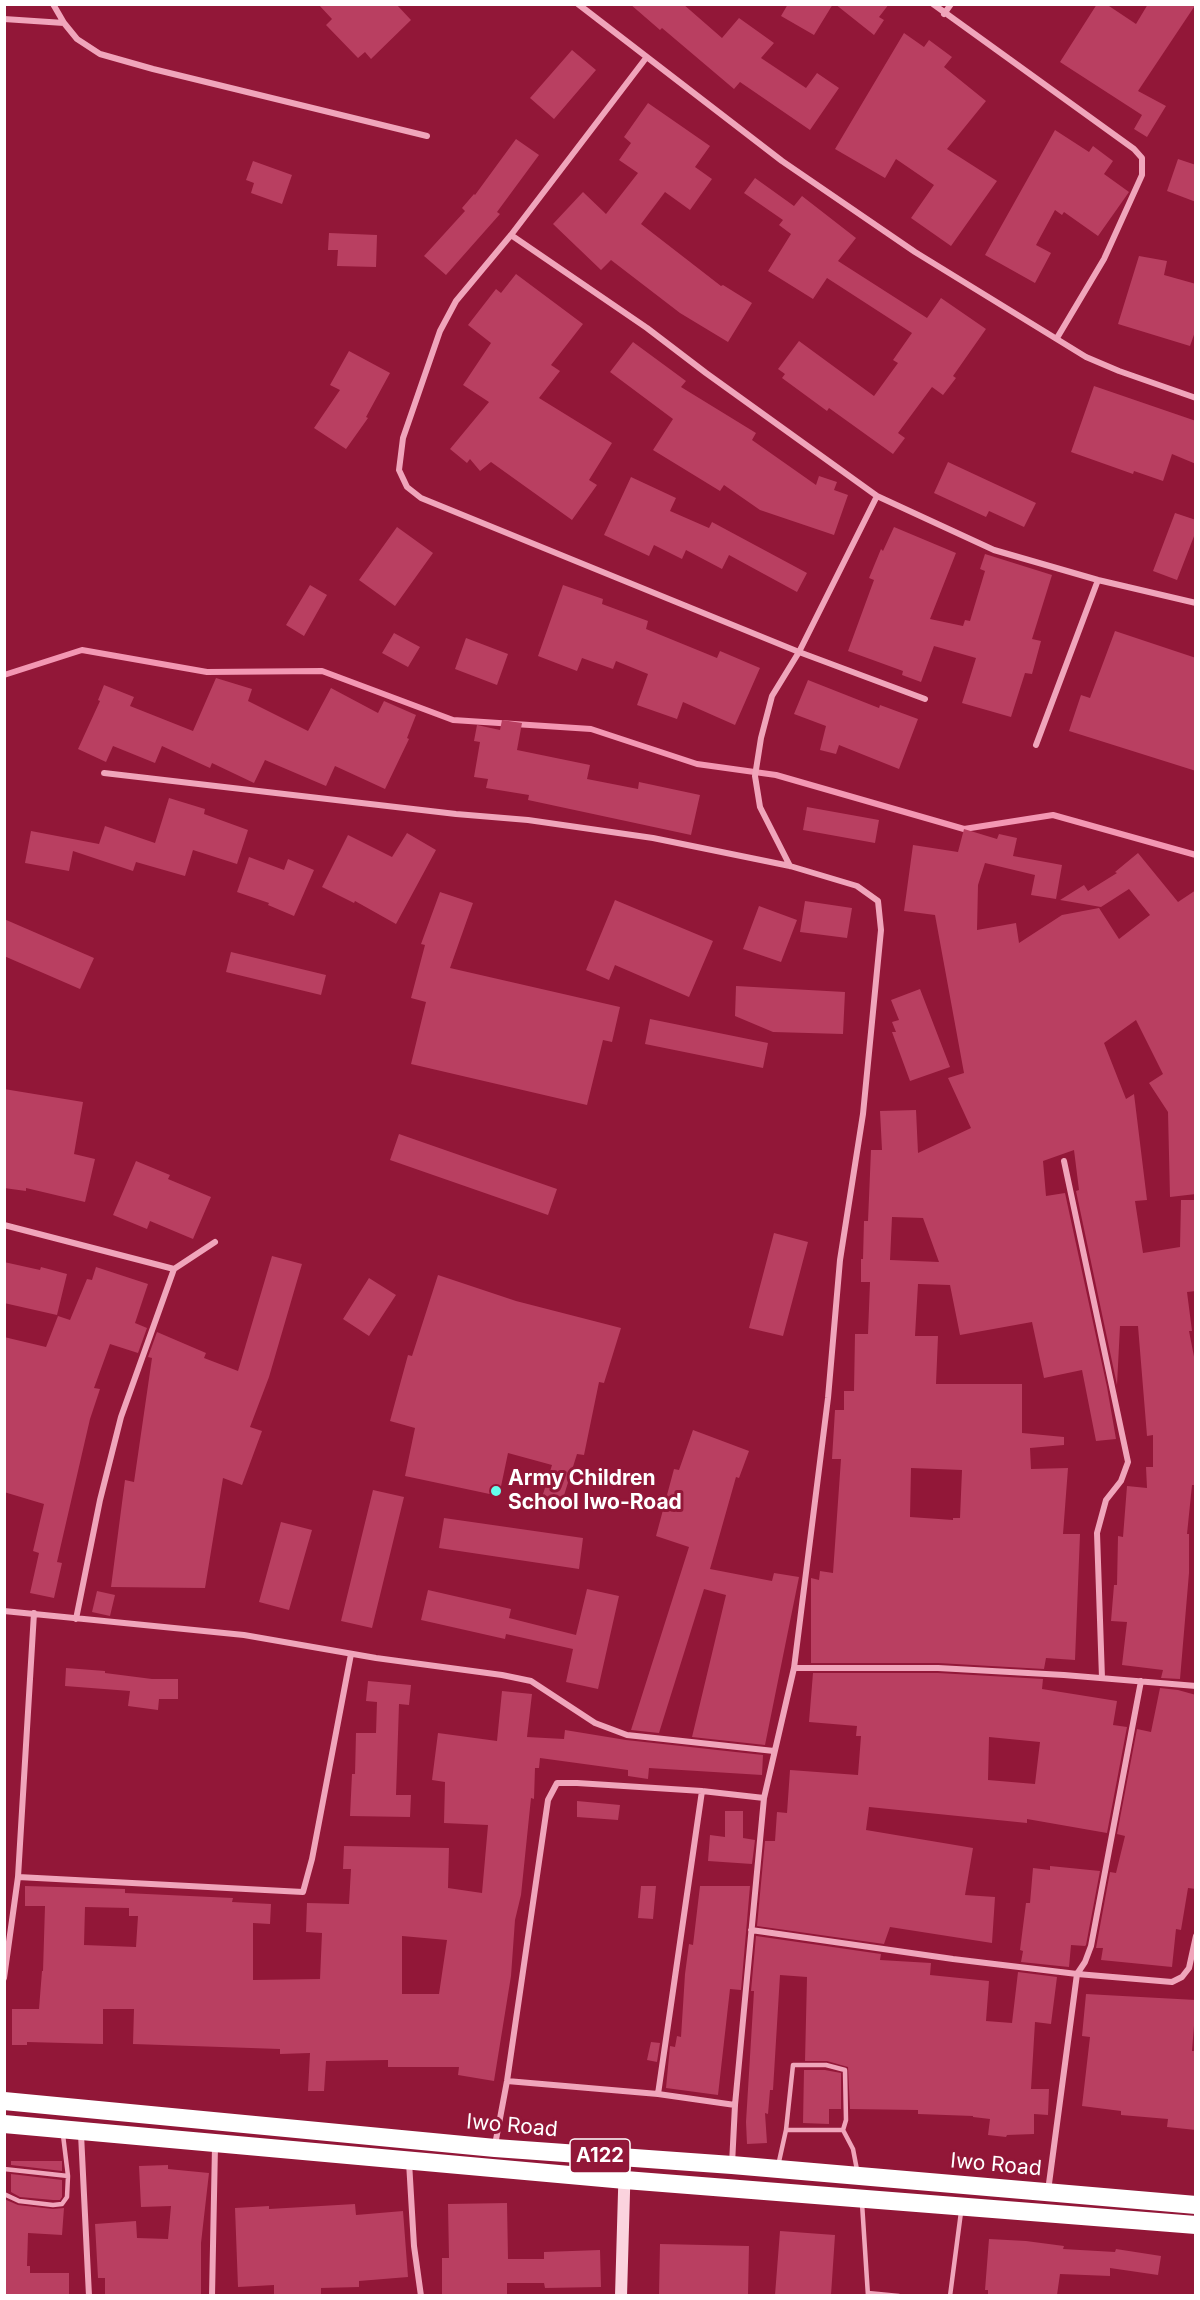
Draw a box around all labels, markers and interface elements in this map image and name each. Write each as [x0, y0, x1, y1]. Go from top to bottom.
place label: Army Children School Iwo-Road [508, 1466, 682, 1516]
marker: Army Children School Iwo-Road [489, 1484, 503, 1498]
street label: Iwo Road [465, 2109, 559, 2143]
road number: A122 [570, 2139, 630, 2173]
street label: Iwo Road [949, 2148, 1043, 2182]

